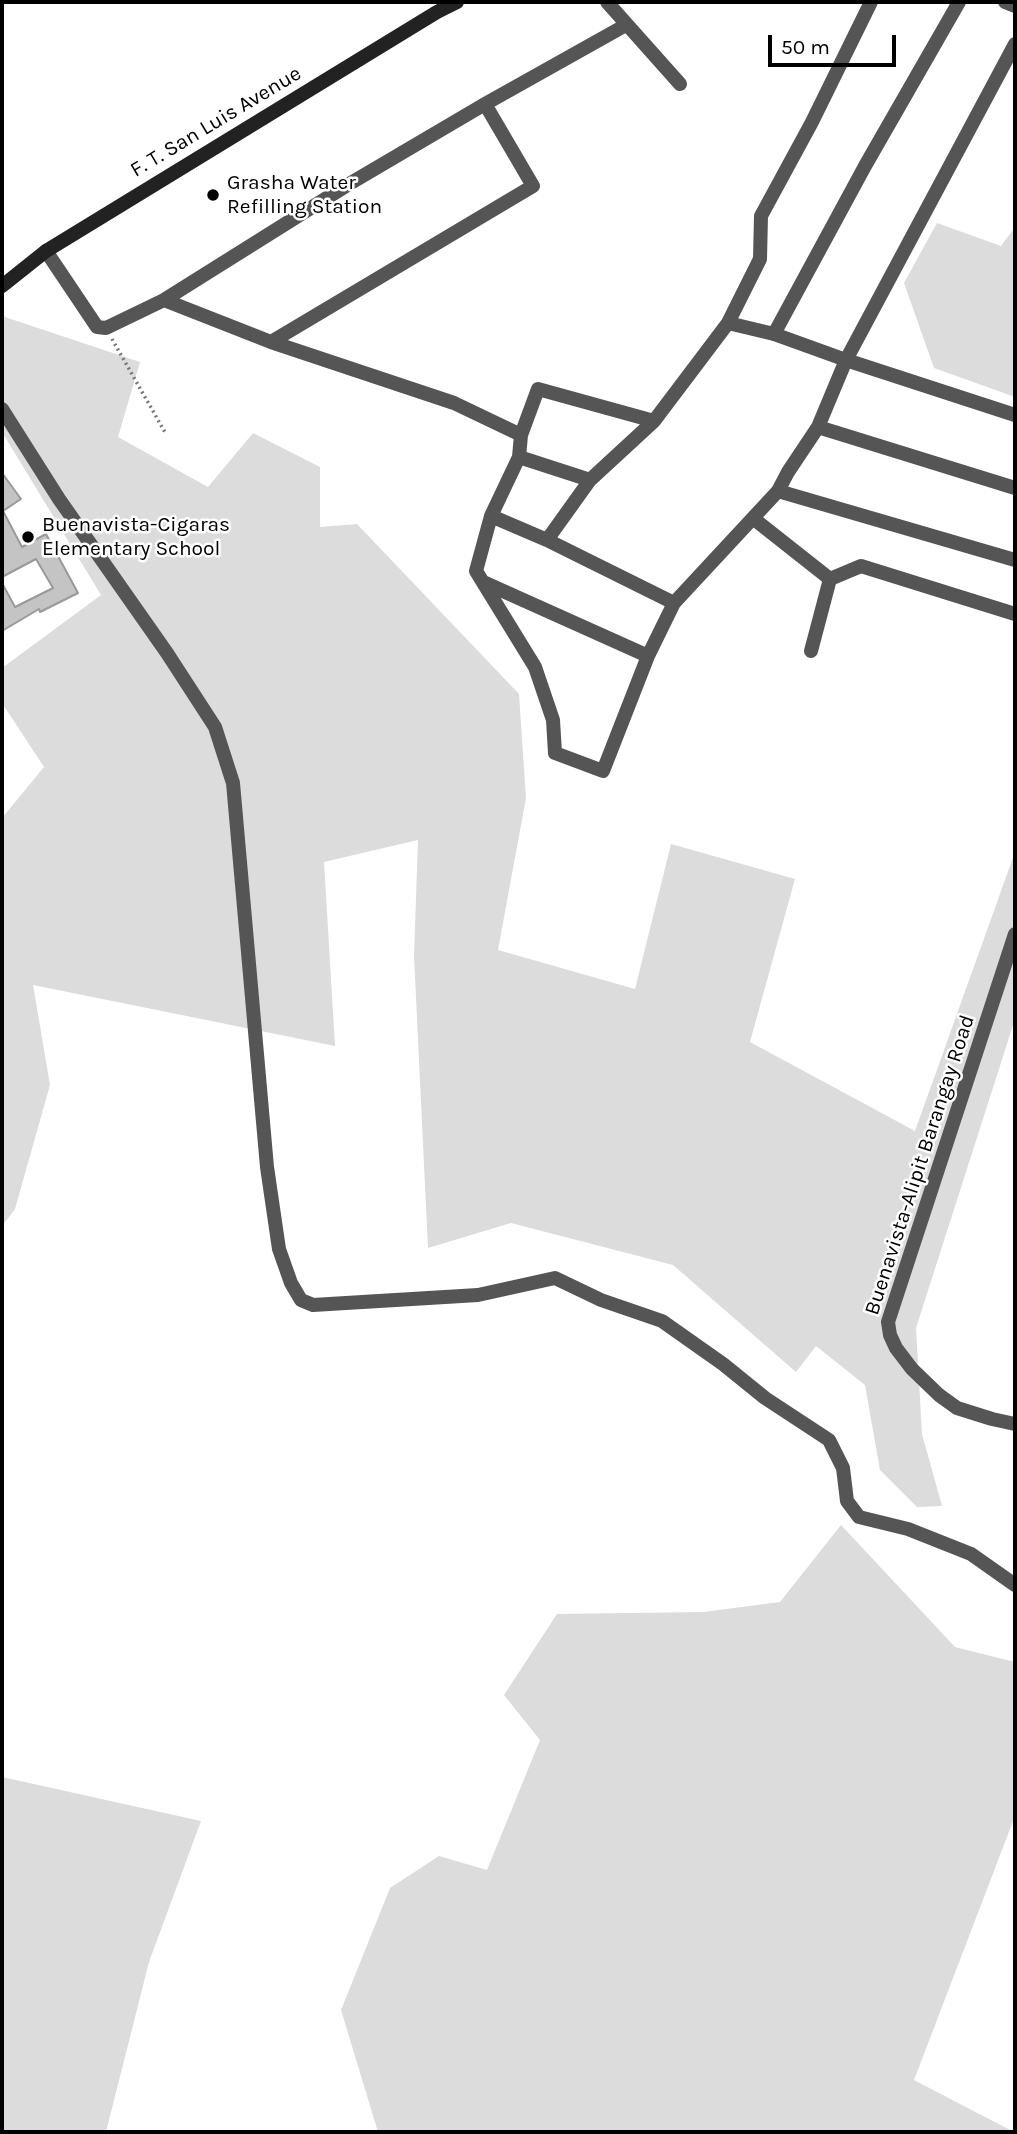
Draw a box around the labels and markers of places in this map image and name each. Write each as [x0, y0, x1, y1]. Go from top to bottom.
place label: Grasha Water Refilling Station [227, 170, 382, 220]
marker: Grasha Water Refilling Station [205, 187, 221, 203]
place label: Buenavista-Cigaras Elementary School [42, 512, 230, 562]
marker: Buenavista-Cigaras Elementary School [20, 529, 36, 545]

